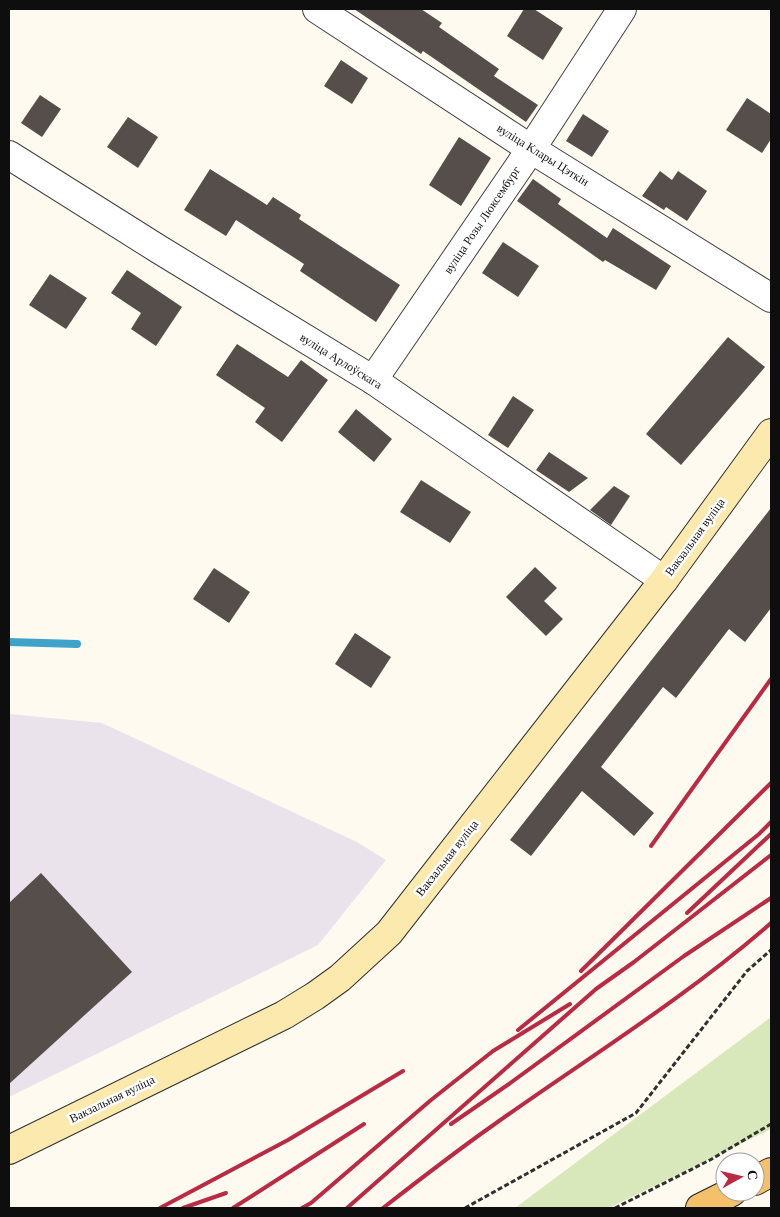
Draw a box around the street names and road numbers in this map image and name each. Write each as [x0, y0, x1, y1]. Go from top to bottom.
street label: вуліца Клары Цэткін [494, 121, 592, 189]
street label: вуліца Розы Люксембург [441, 164, 523, 276]
street label: вуліца Арлоўскага [297, 330, 385, 392]
street label: Вакзальная вуліца [662, 495, 728, 579]
street label: Вакзальная вуліца [413, 817, 481, 899]
street label: Вакзальная вуліца [67, 1072, 157, 1126]

